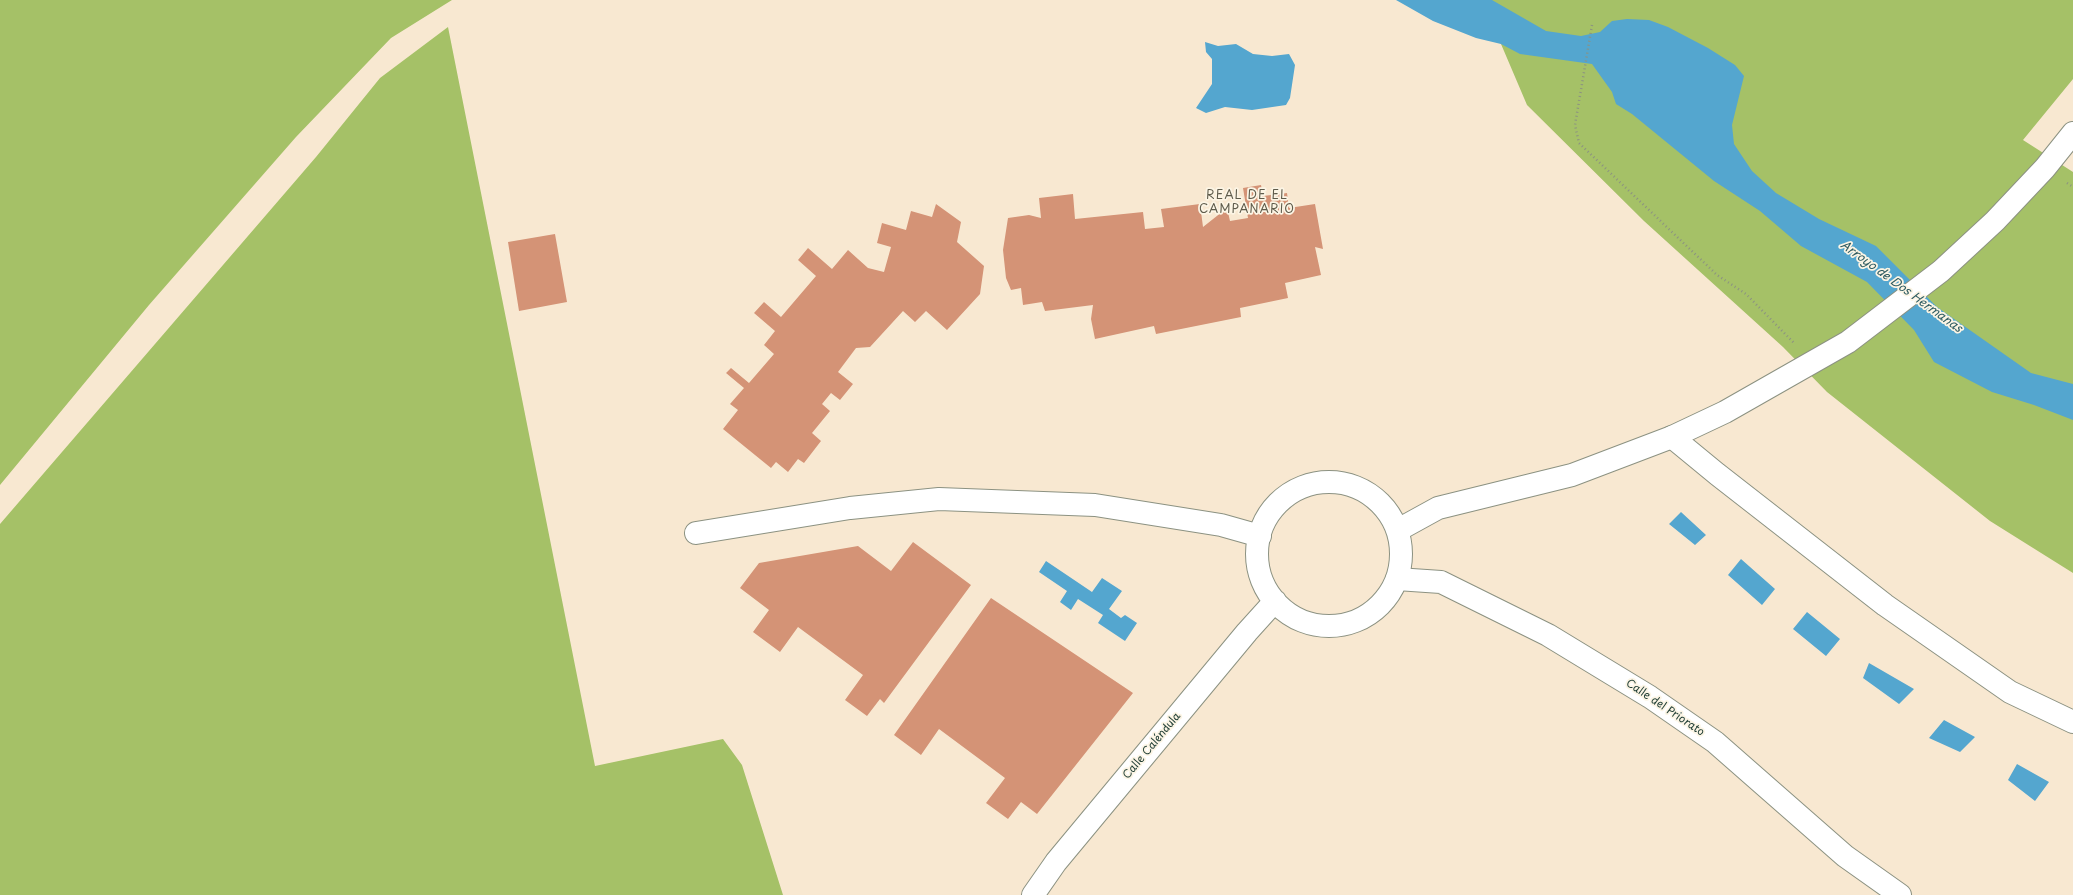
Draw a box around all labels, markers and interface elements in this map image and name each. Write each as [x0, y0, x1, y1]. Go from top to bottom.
district label: REAL DE EL CAMPANARIO [1199, 189, 1295, 217]
water label: Arroyo de Dos Hermanas [1837, 238, 1965, 336]
street label: Calle del Priorato [1623, 677, 1707, 739]
street label: Calle Caléndula [1120, 710, 1184, 782]

